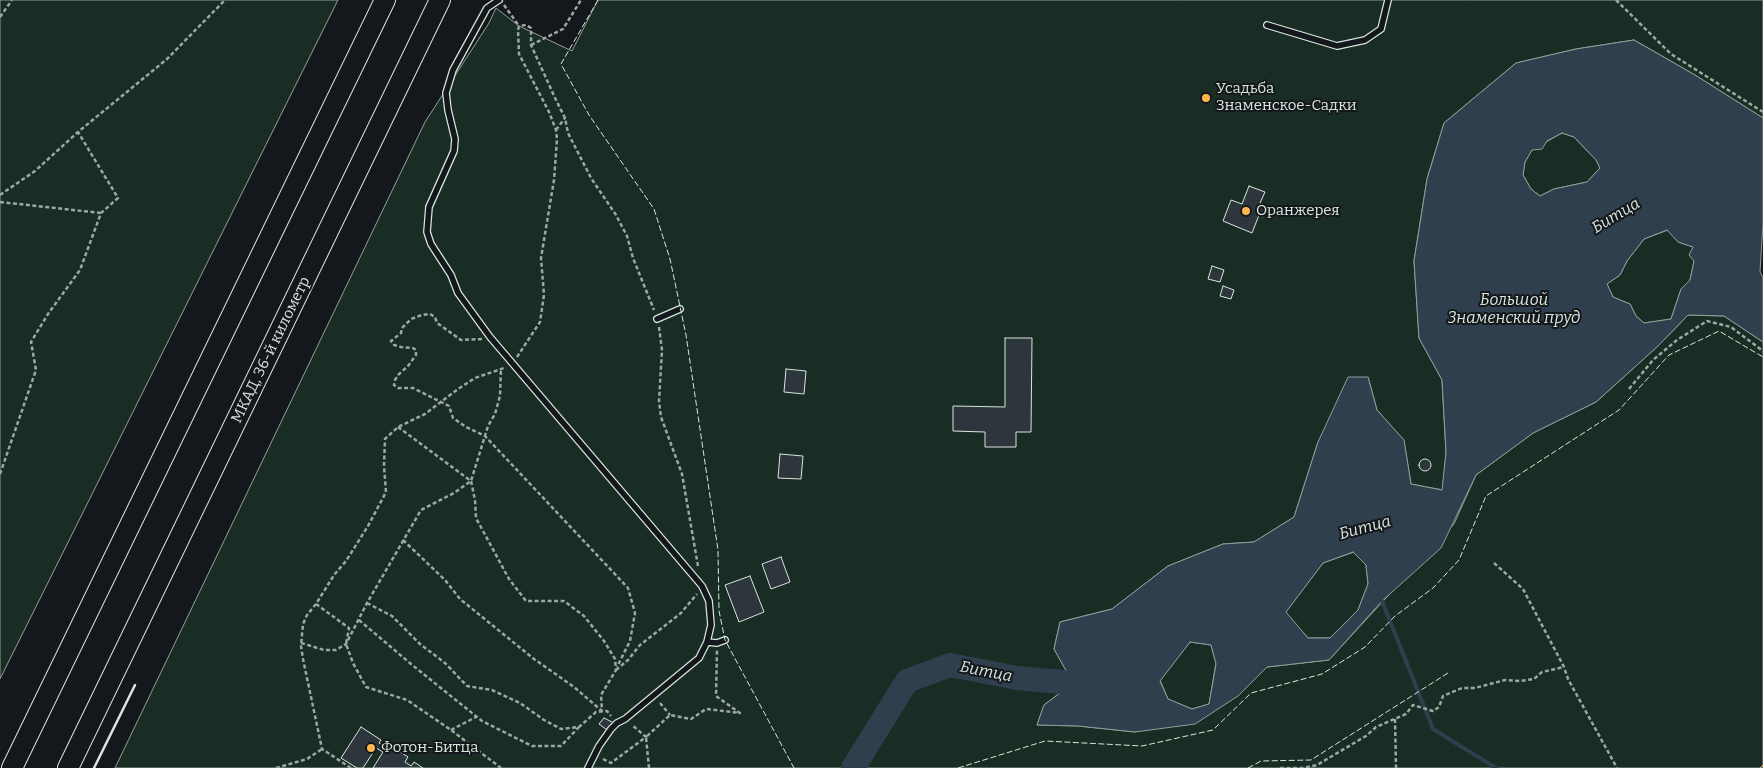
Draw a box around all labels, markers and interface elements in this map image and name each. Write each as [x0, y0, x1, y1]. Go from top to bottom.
place label: Усадьба Знаменское-Садки [1216, 80, 1357, 115]
marker: Усадьба Знаменское-Садки [1200, 92, 1212, 104]
water label: Битца [1588, 194, 1644, 238]
place label: Оранжерея [1256, 202, 1340, 220]
marker: Оранжерея [1240, 205, 1252, 217]
street label: МКАД, 36-й километр [228, 274, 314, 426]
water label: Большой Знаменский пруд [1448, 291, 1580, 329]
water label: Битца [1337, 512, 1393, 544]
water label: Битца [958, 658, 1014, 686]
place label: Фотон-Битца [381, 739, 478, 757]
marker: Фотон-Битца [365, 742, 377, 754]

